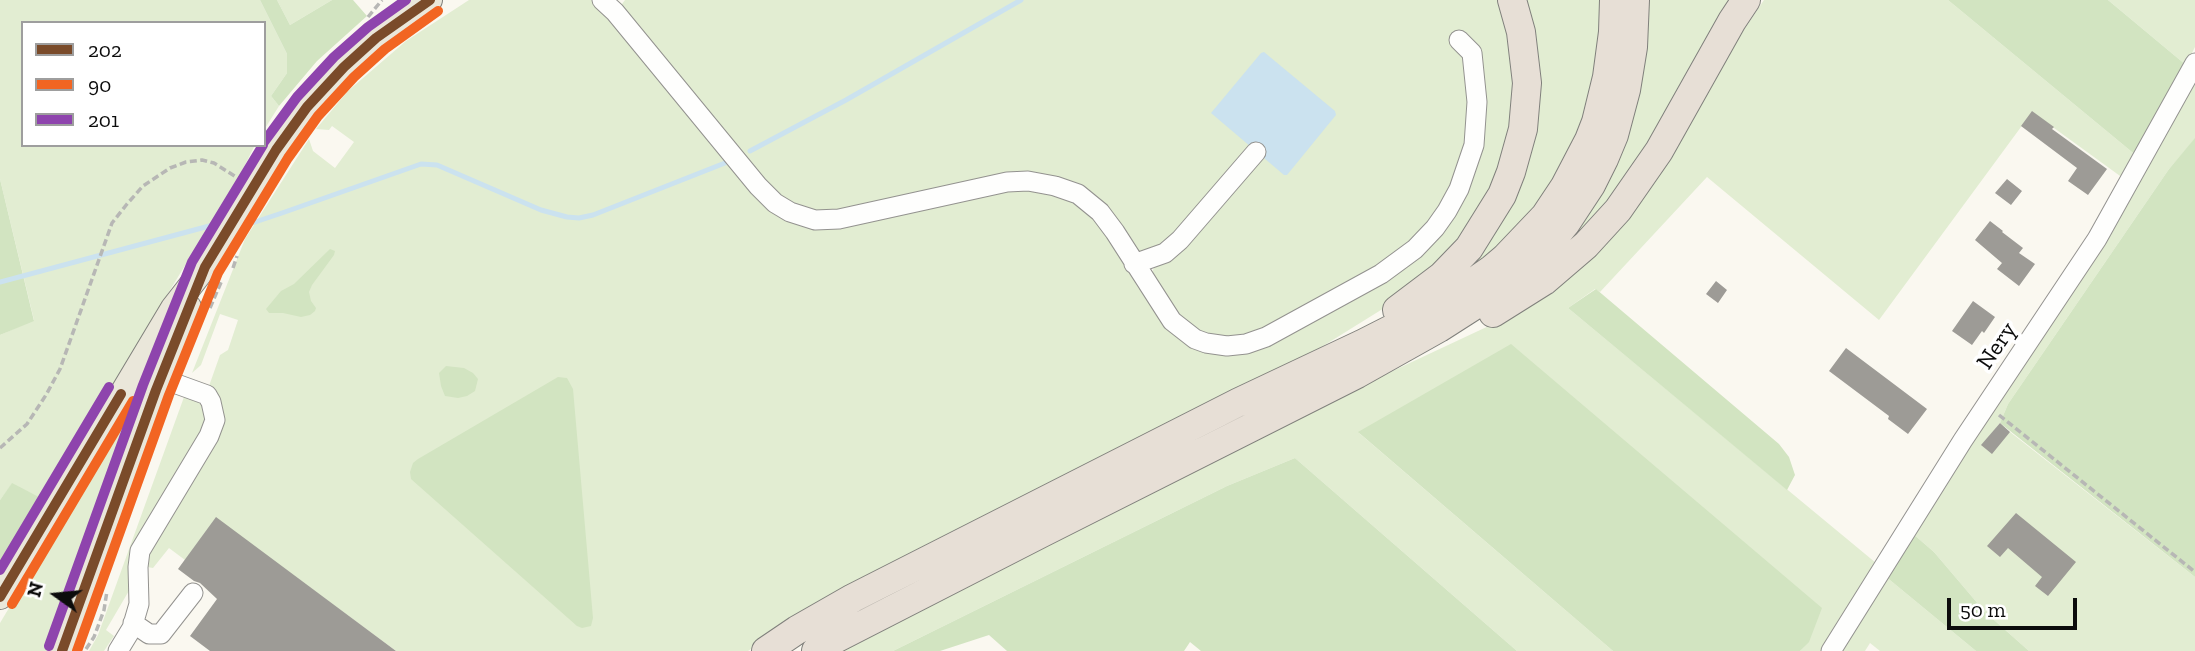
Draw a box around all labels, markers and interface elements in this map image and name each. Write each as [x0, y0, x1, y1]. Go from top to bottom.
legend [21, 21, 266, 147]
text: 202 [88, 37, 122, 62]
text: 90 [88, 72, 111, 97]
text: 201 [88, 107, 119, 132]
street label: Nery [1971, 317, 2023, 375]
north arrow [21, 560, 91, 630]
text: N [22, 579, 48, 599]
scale bar [1950, 584, 2080, 628]
text: 50 m [1960, 597, 2006, 622]

